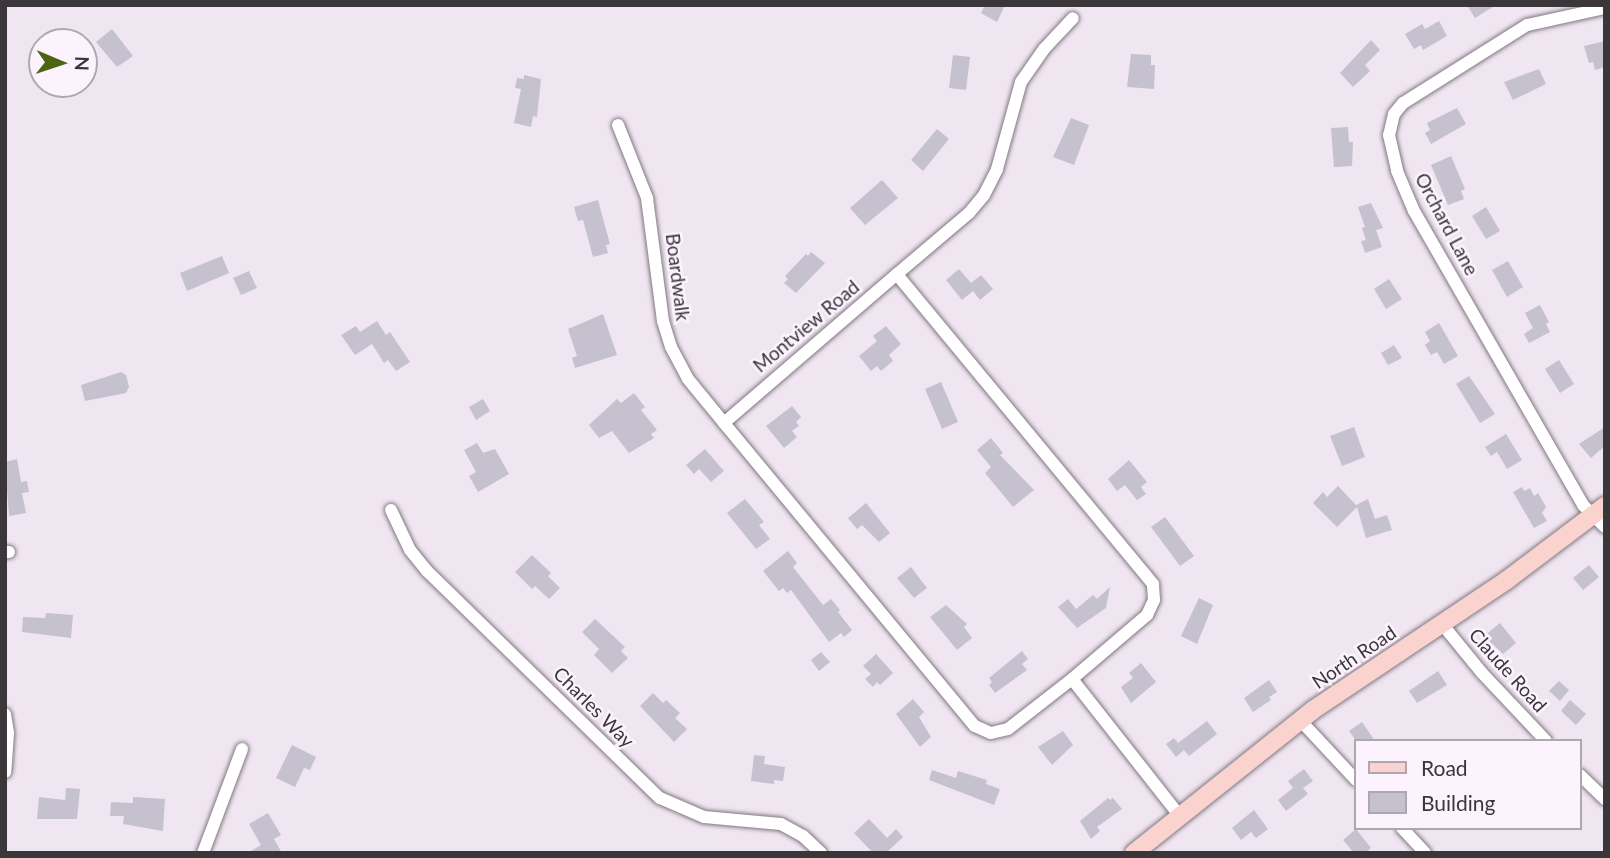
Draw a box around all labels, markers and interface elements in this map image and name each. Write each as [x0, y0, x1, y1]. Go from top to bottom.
north arrow [28, 28, 98, 98]
text: N [71, 56, 94, 71]
street label: Orchard Lane [1411, 169, 1483, 279]
street label: Boardwalk [661, 232, 695, 322]
street label: Montview Road [748, 275, 864, 377]
street label: North Road [1308, 621, 1400, 693]
street label: Claude Road [1464, 623, 1552, 717]
street label: Charles Way [549, 662, 639, 752]
legend [1354, 739, 1582, 830]
text: Road [1421, 755, 1468, 780]
text: Building [1421, 790, 1496, 815]

